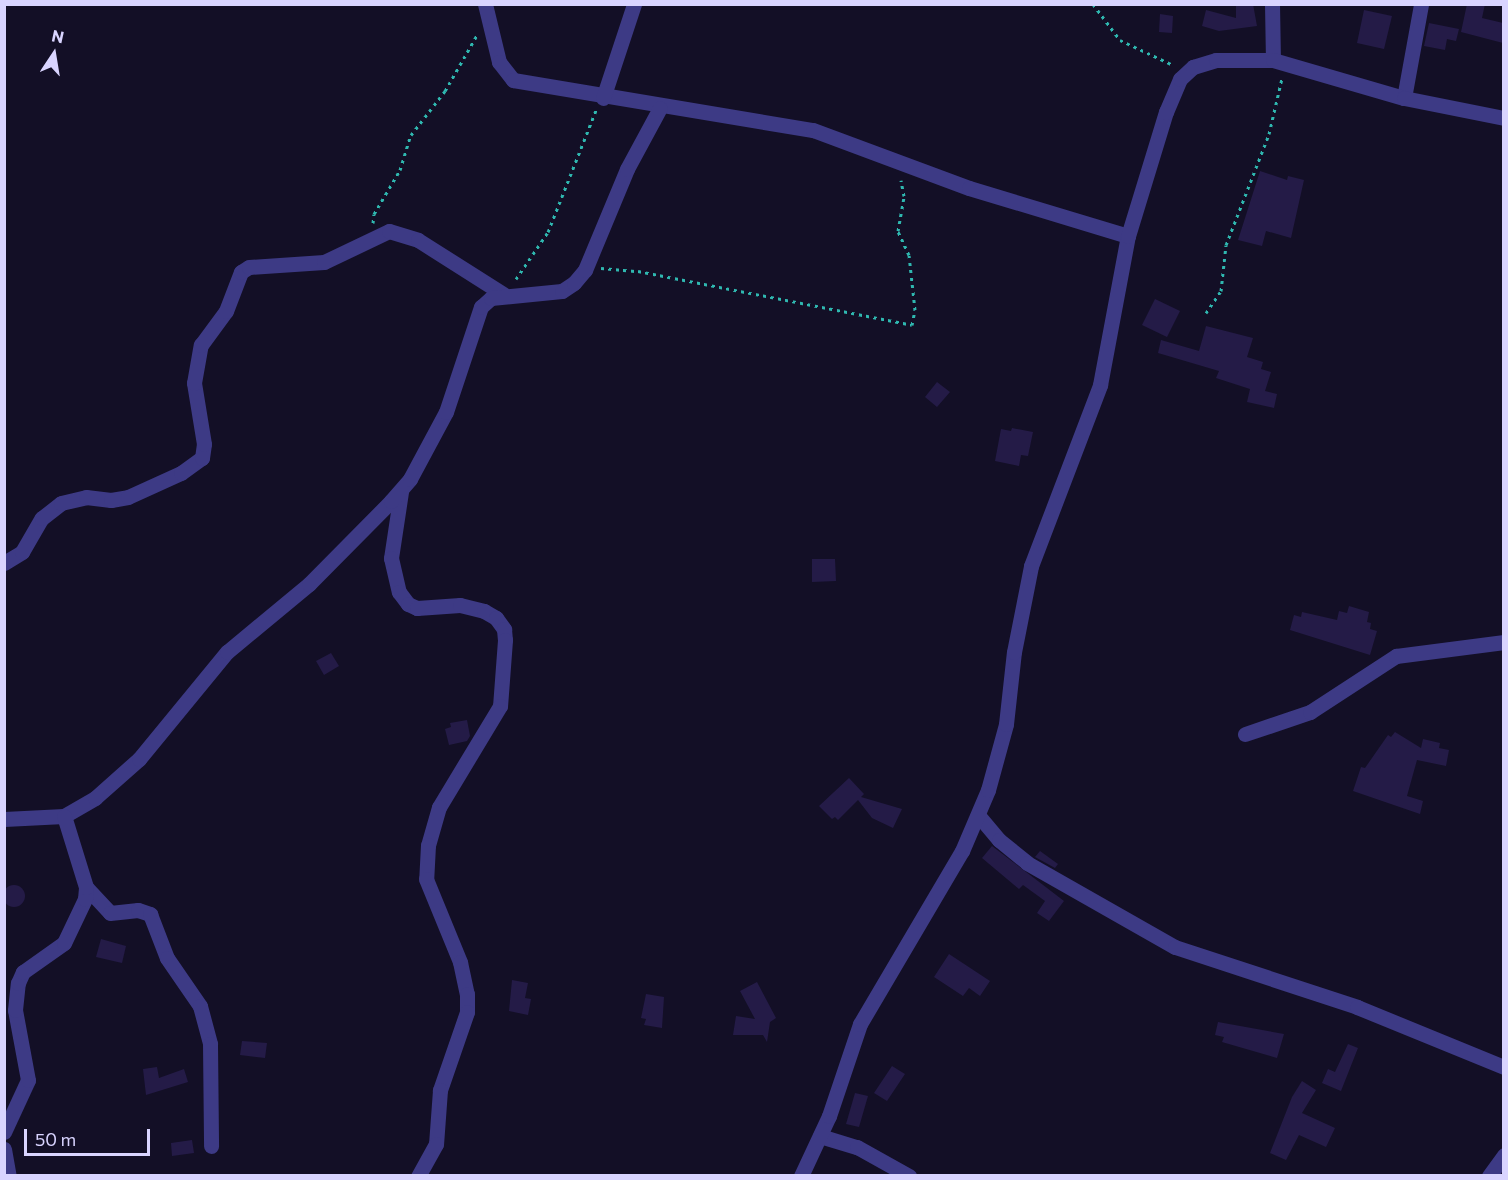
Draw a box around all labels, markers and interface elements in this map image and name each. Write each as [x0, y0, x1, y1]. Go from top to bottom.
north arrow [24, 24, 84, 84]
text: N [50, 25, 66, 46]
scale bar [27, 1117, 153, 1155]
text: 50 m [35, 1128, 76, 1150]

